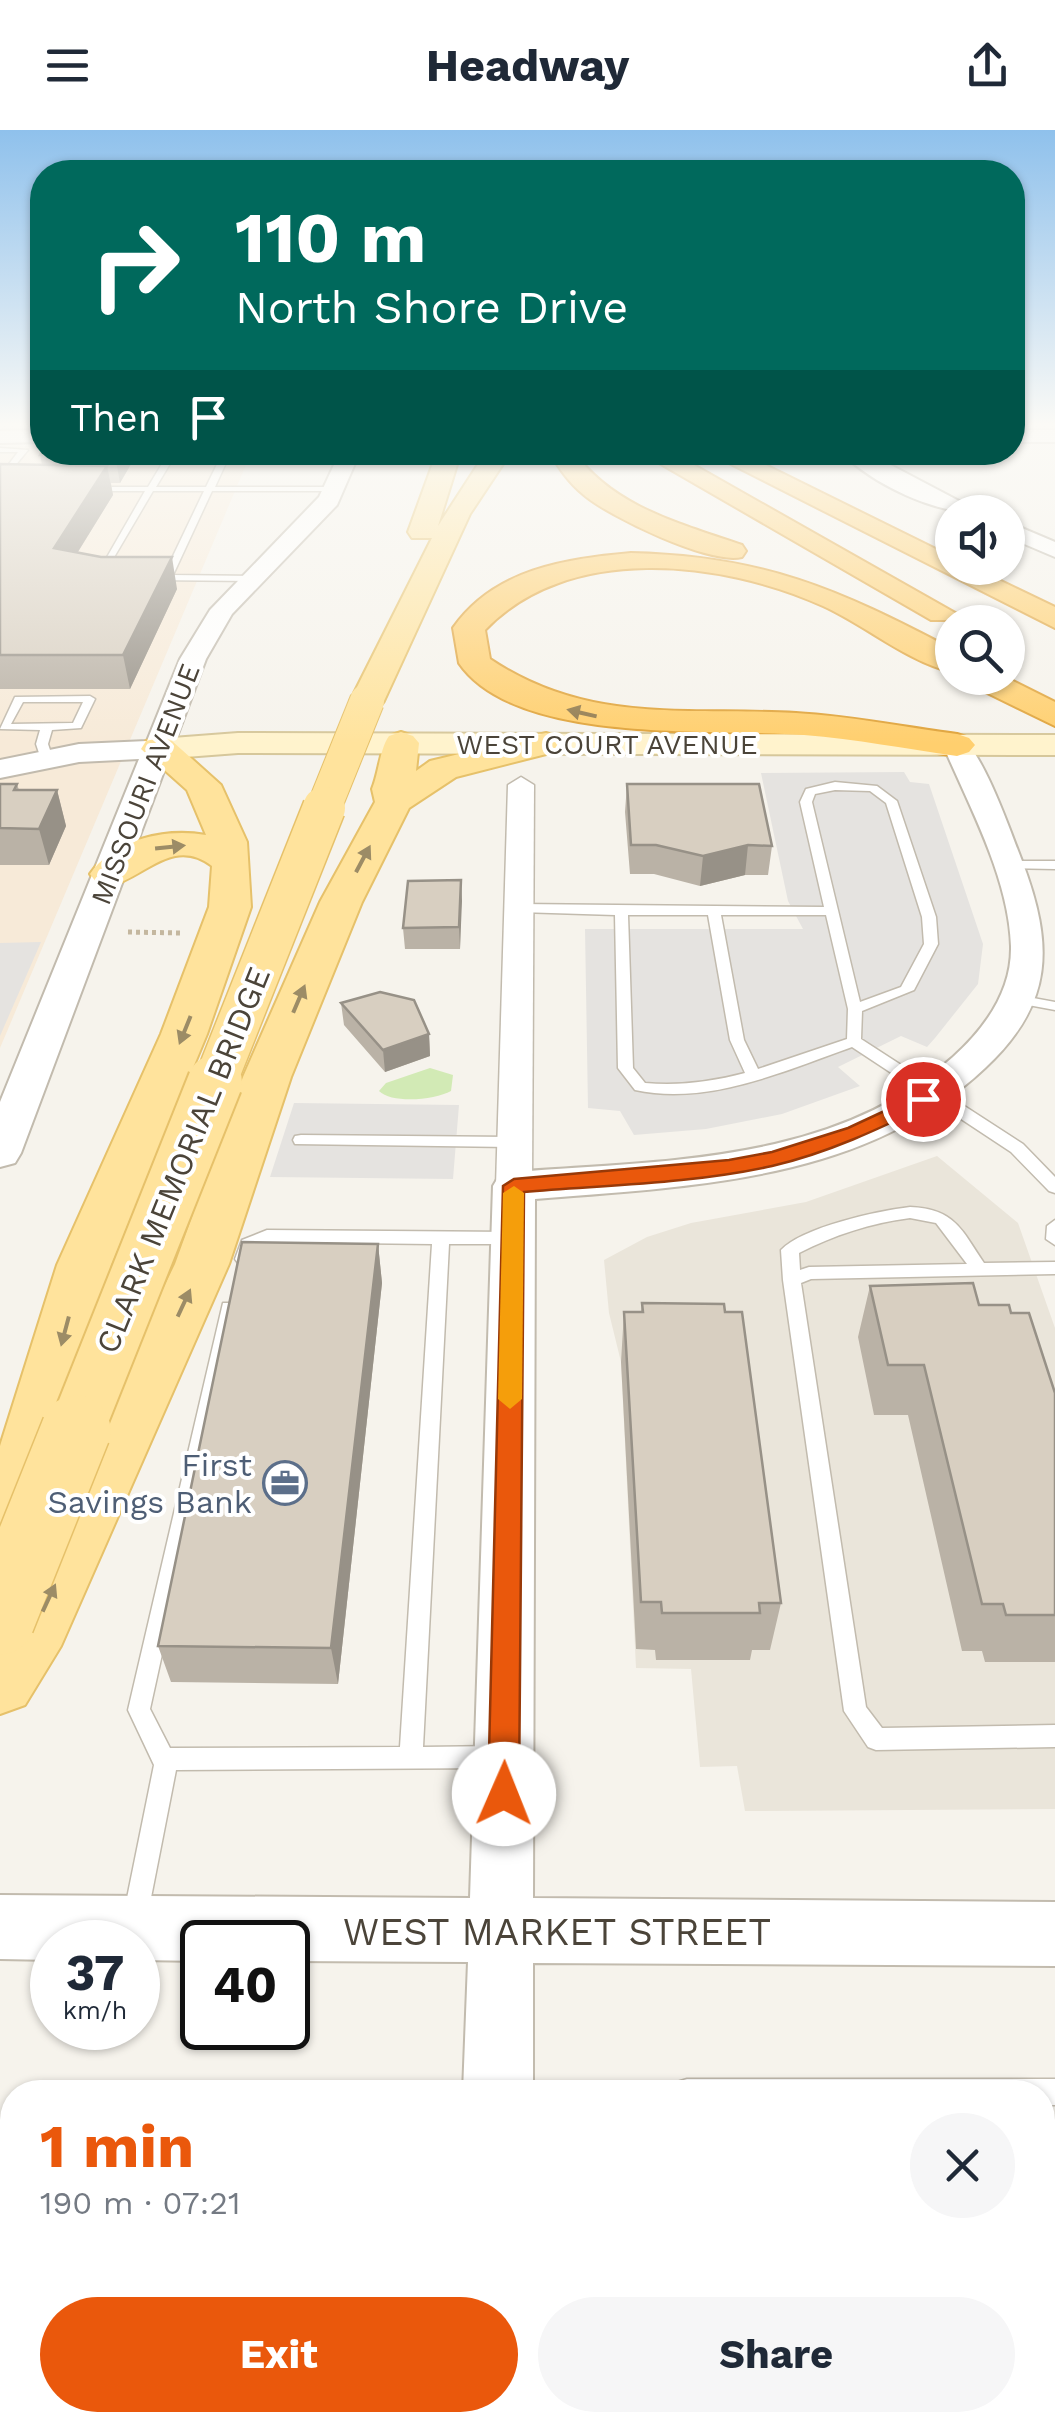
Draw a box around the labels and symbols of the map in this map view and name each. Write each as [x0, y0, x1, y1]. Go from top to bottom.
street label: MISSOURI AVENUE [84, 659, 207, 909]
one-way arrow [566, 705, 597, 720]
street label: WEST COURT AVENUE [456, 728, 758, 761]
one-way arrow [154, 839, 186, 855]
one-way arrow [354, 845, 371, 874]
street label: CLARK MEMORIAL BRIDGE [88, 961, 278, 1359]
one-way arrow [292, 984, 308, 1014]
one-way arrow [176, 1015, 192, 1045]
pin [881, 1057, 966, 1142]
one-way arrow [176, 1288, 192, 1318]
one-way arrow [56, 1316, 72, 1347]
place label: First Savings Bank [48, 1446, 252, 1521]
office icon: First Savings Bank [262, 1460, 308, 1506]
one-way arrow [41, 1583, 57, 1613]
position arrow [452, 1742, 556, 1846]
street label: WEST MARKET STREET [343, 1910, 771, 1954]
speed limit sign: 40 [180, 1920, 310, 2050]

